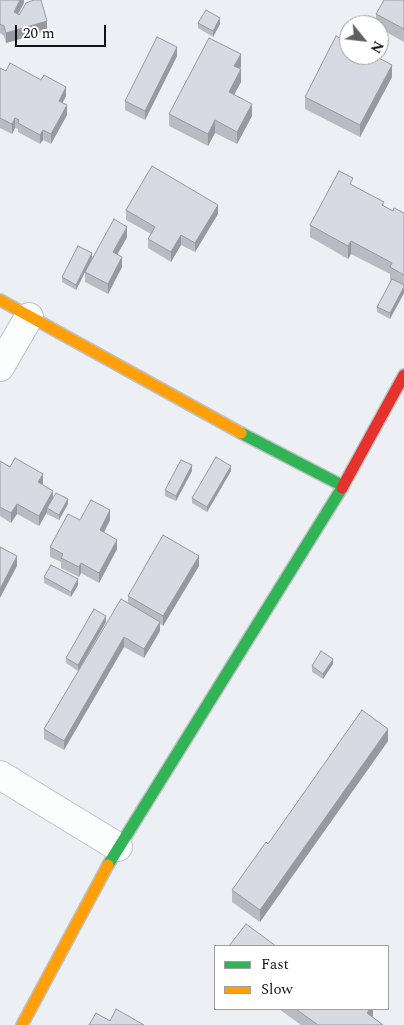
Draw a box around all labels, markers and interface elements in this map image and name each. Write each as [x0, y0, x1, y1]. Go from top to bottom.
scale bar [18, 15, 109, 47]
north arrow [339, 15, 389, 65]
text: 20 m [23, 22, 55, 45]
text: N [365, 37, 389, 57]
legend [214, 945, 389, 1010]
text: Fast [261, 953, 289, 976]
text: Slow [261, 978, 293, 1001]

